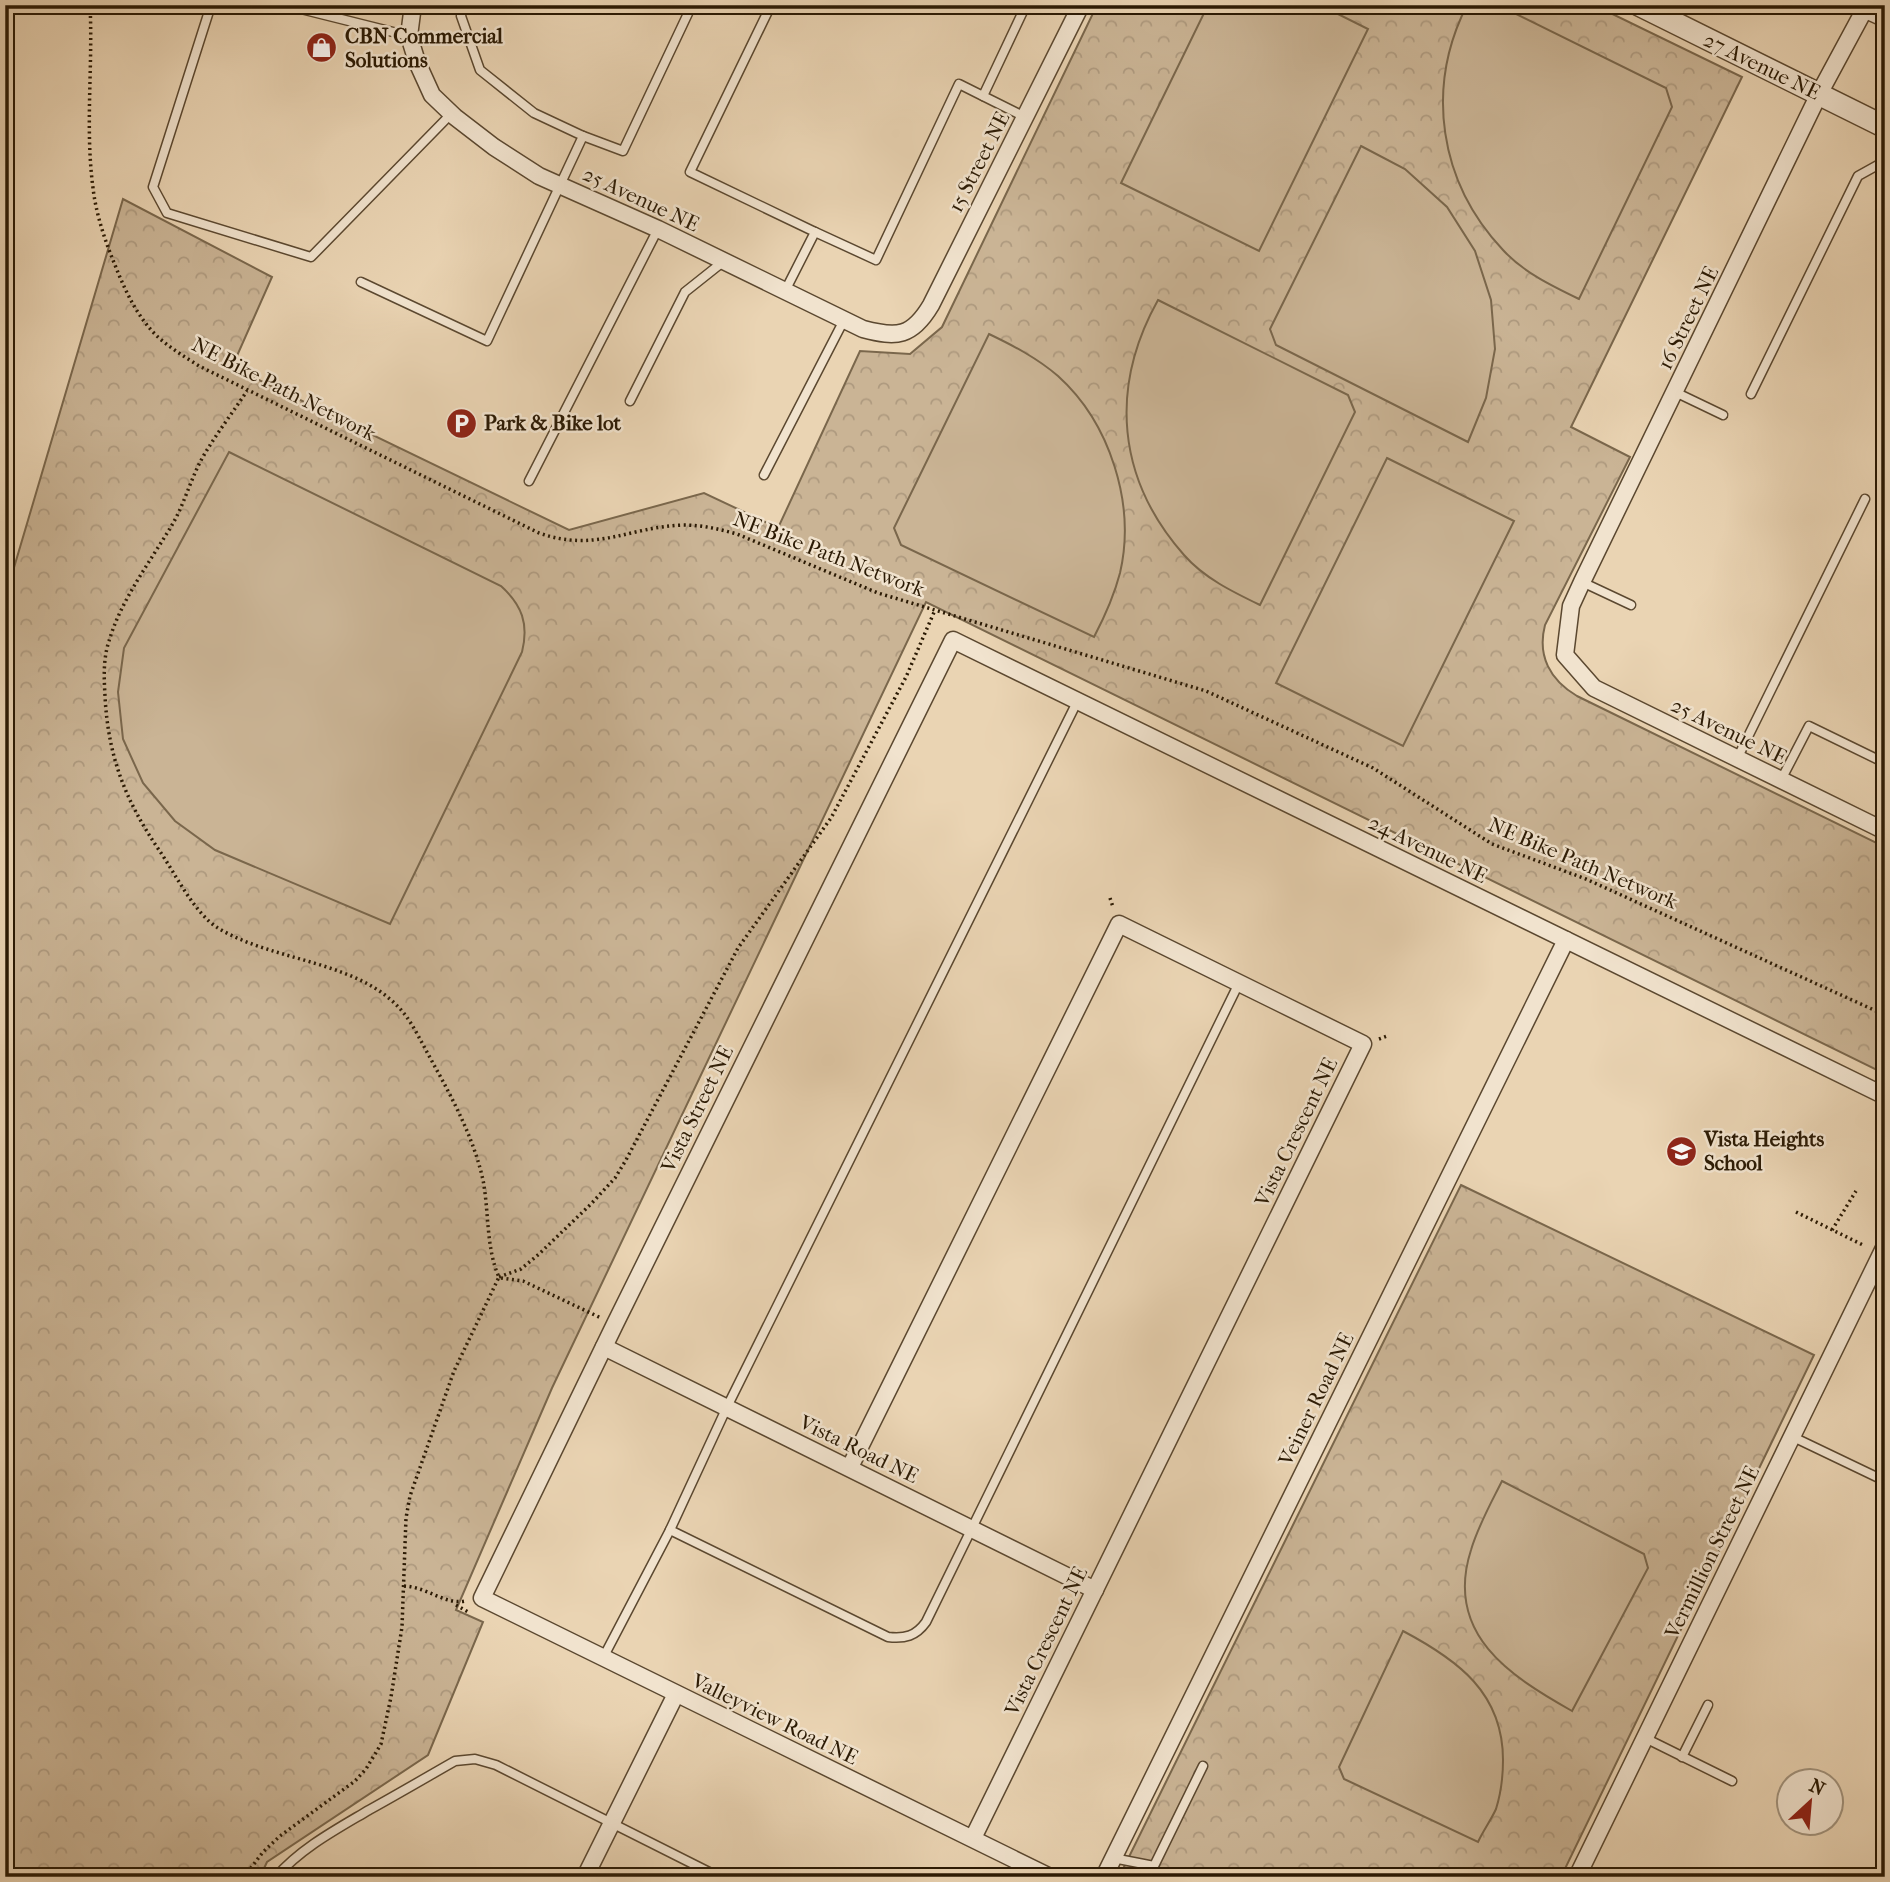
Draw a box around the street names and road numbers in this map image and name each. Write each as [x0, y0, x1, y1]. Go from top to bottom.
street label: 27 Avenue NE [1700, 27, 1824, 105]
street label: 15 Street NE [943, 108, 1015, 216]
street label: 25 Avenue NE [579, 162, 703, 236]
street label: 16 Street NE [1653, 262, 1723, 374]
street label: NE Bike Path Network [188, 332, 380, 446]
street label: NE Bike Path Network [730, 506, 928, 602]
street label: 25 Avenue NE [1667, 693, 1791, 769]
street label: 24 Avenue NE [1365, 810, 1491, 888]
street label: NE Bike Path Network [1485, 812, 1681, 914]
street label: Vista Street NE [656, 1042, 738, 1177]
street label: Vista Crescent NE [1249, 1053, 1343, 1211]
street label: Veiner Road NE [1273, 1328, 1359, 1470]
street label: Vista Road NE [795, 1409, 923, 1488]
street label: Vermillion Street NE [1659, 1462, 1764, 1643]
street label: Vista Crescent NE [999, 1562, 1093, 1720]
street label: Valleyview Road NE [687, 1668, 862, 1770]

